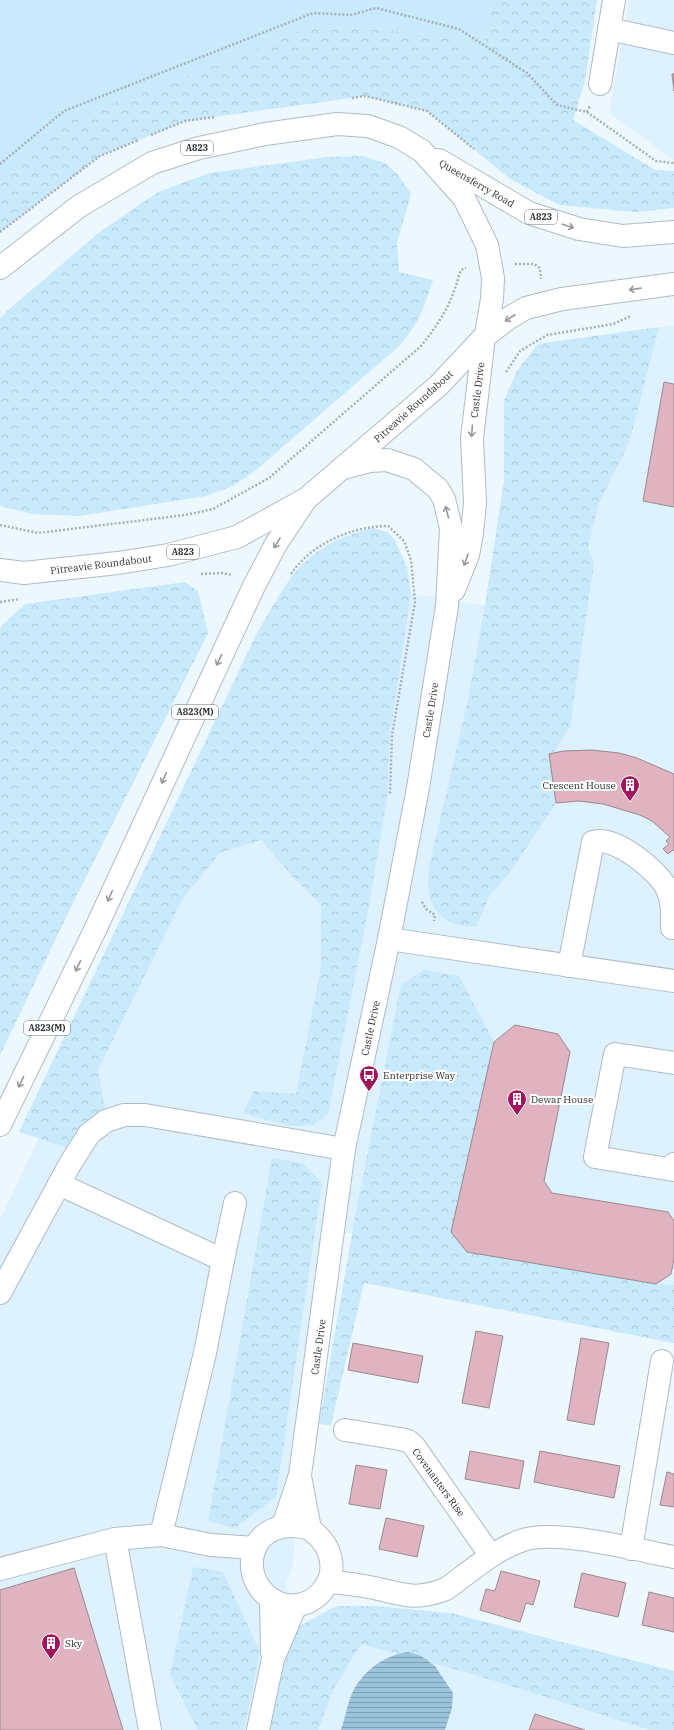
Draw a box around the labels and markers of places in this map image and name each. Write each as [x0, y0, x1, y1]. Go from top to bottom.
building icon: Crescent House [619, 774, 641, 802]
place label: Crescent House [542, 779, 616, 792]
bus stop icon: Enterprise Way [358, 1064, 380, 1092]
place label: Enterprise Way [383, 1069, 456, 1082]
building icon: Dewar House [506, 1088, 528, 1116]
place label: Dewar House [531, 1093, 593, 1106]
building icon: Sky [40, 1632, 62, 1660]
place label: Sky [65, 1637, 83, 1650]

